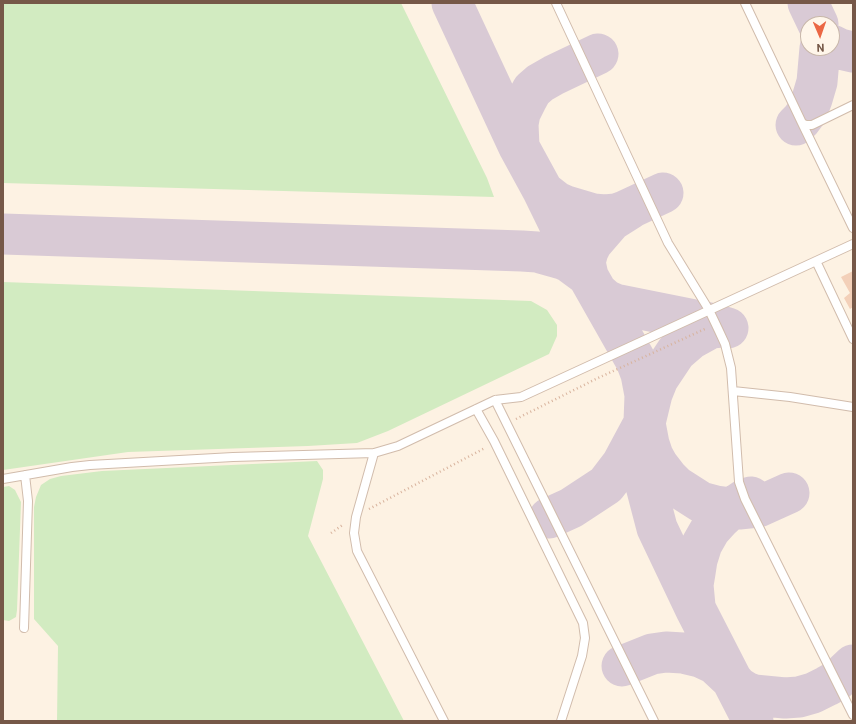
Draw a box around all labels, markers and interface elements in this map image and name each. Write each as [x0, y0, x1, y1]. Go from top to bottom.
north arrow [800, 16, 840, 56]
text: N [816, 41, 825, 54]

